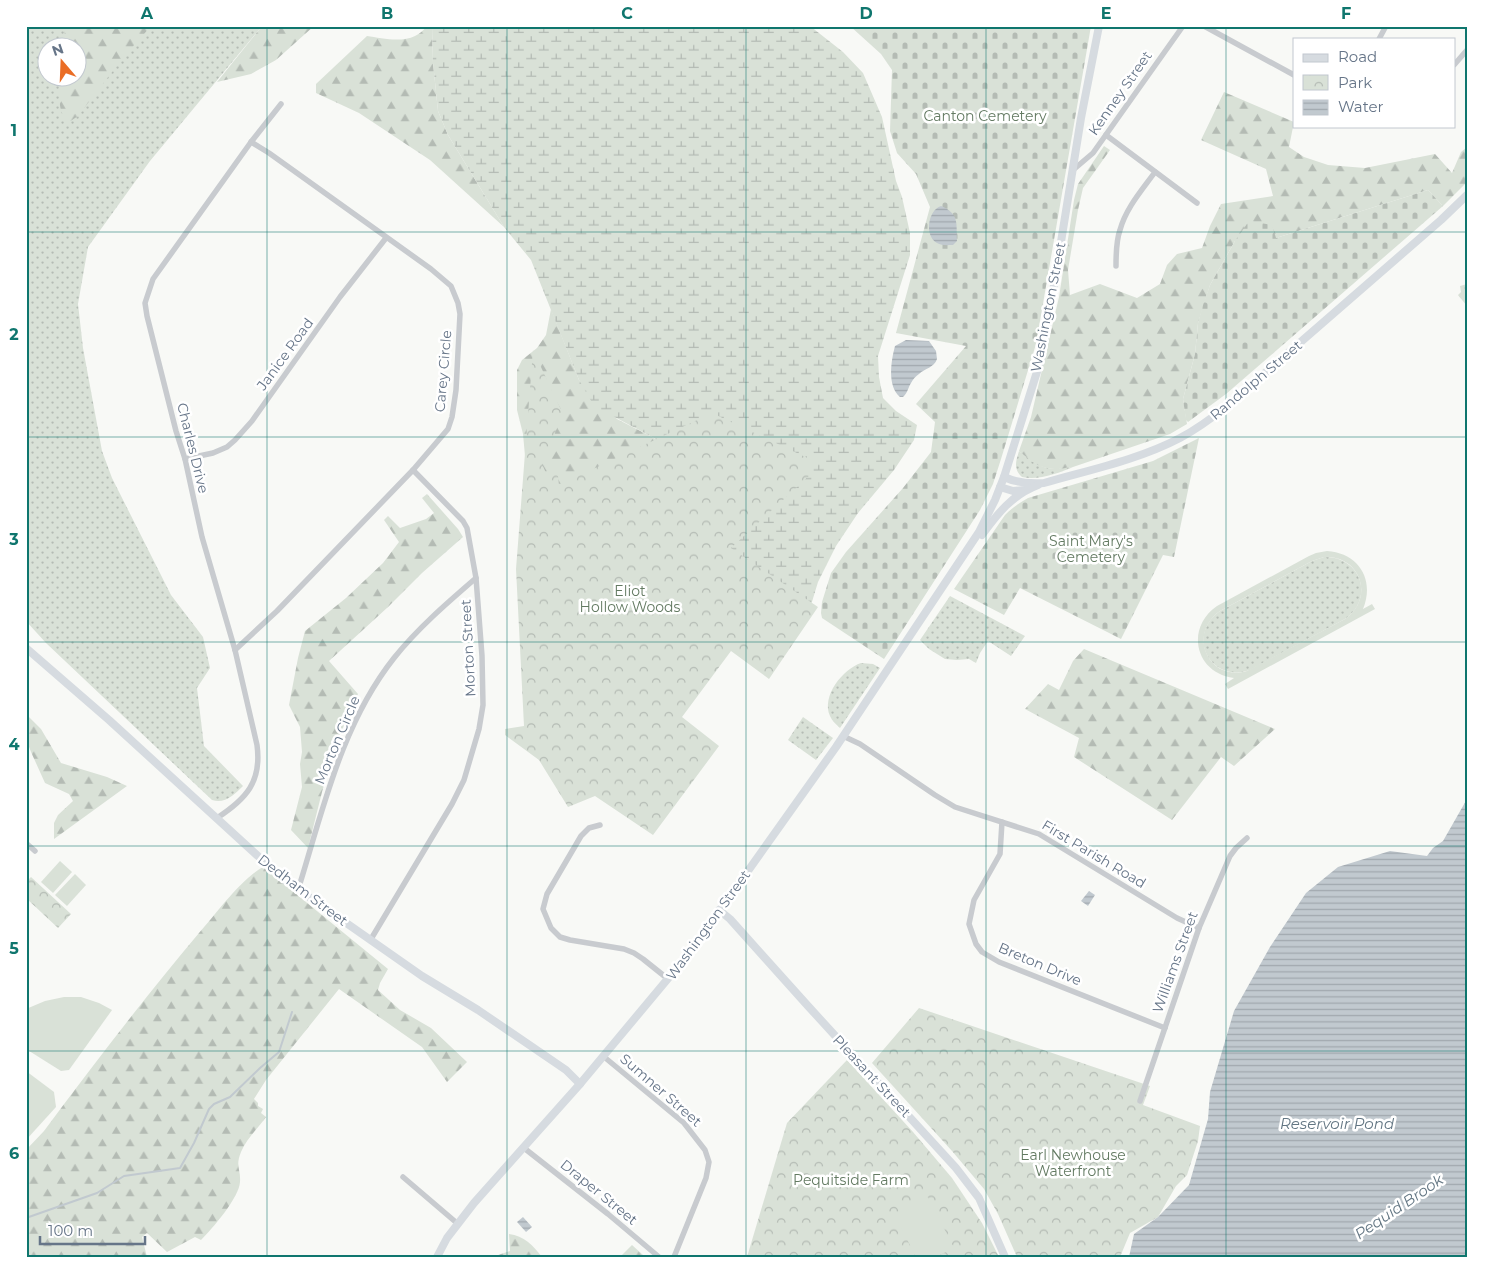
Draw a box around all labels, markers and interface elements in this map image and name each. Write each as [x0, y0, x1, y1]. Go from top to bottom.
text: A [140, 4, 154, 23]
text: B [381, 4, 393, 23]
text: C [621, 4, 633, 23]
text: D [859, 4, 873, 23]
text: E [1101, 4, 1111, 23]
text: F [1341, 4, 1351, 23]
north arrow [38, 38, 88, 88]
legend [1293, 38, 1456, 128]
text: N [49, 39, 66, 60]
street label: Kenney Street [1084, 47, 1156, 139]
text: Road [1338, 47, 1377, 66]
text: Park [1338, 73, 1372, 92]
text: Water [1338, 97, 1384, 116]
park label: Canton Cemetery [923, 107, 1047, 125]
text: 1 [11, 121, 17, 140]
street label: Washington Street [1027, 240, 1069, 373]
street label: Janice Road [252, 314, 317, 394]
text: 2 [9, 325, 19, 344]
street label: Carey Circle [430, 329, 456, 413]
street label: Randolph Street [1206, 336, 1306, 424]
street label: Charles Drive [173, 401, 213, 495]
text: 3 [8, 530, 19, 549]
park label: Saint Mary's Cemetery [1049, 532, 1133, 566]
park label: Eliot Hollow Woods [580, 582, 681, 616]
street label: Morton Street [456, 598, 480, 697]
street label: Morton Circle [310, 693, 364, 787]
text: 4 [8, 735, 20, 754]
street label: First Parish Road [1039, 816, 1149, 892]
street label: Dedham Street [254, 850, 352, 930]
street label: Washington Street [662, 866, 754, 984]
street label: Williams Street [1148, 909, 1202, 1015]
street label: Breton Drive [996, 938, 1084, 990]
text: 5 [9, 939, 19, 958]
street label: Pleasant Street [829, 1031, 915, 1121]
street label: Sumner Street [616, 1050, 706, 1131]
water label: Reservoir Pond [1280, 1114, 1395, 1133]
text: 6 [9, 1144, 19, 1163]
park label: Earl Newhouse Waterfront [1020, 1146, 1126, 1180]
street label: Draper Street [557, 1155, 642, 1229]
water label: Pequid Brook [1351, 1169, 1448, 1243]
park label: Pequitside Farm [793, 1171, 909, 1189]
scale bar [40, 1213, 145, 1245]
text: 100 m [48, 1221, 93, 1240]

